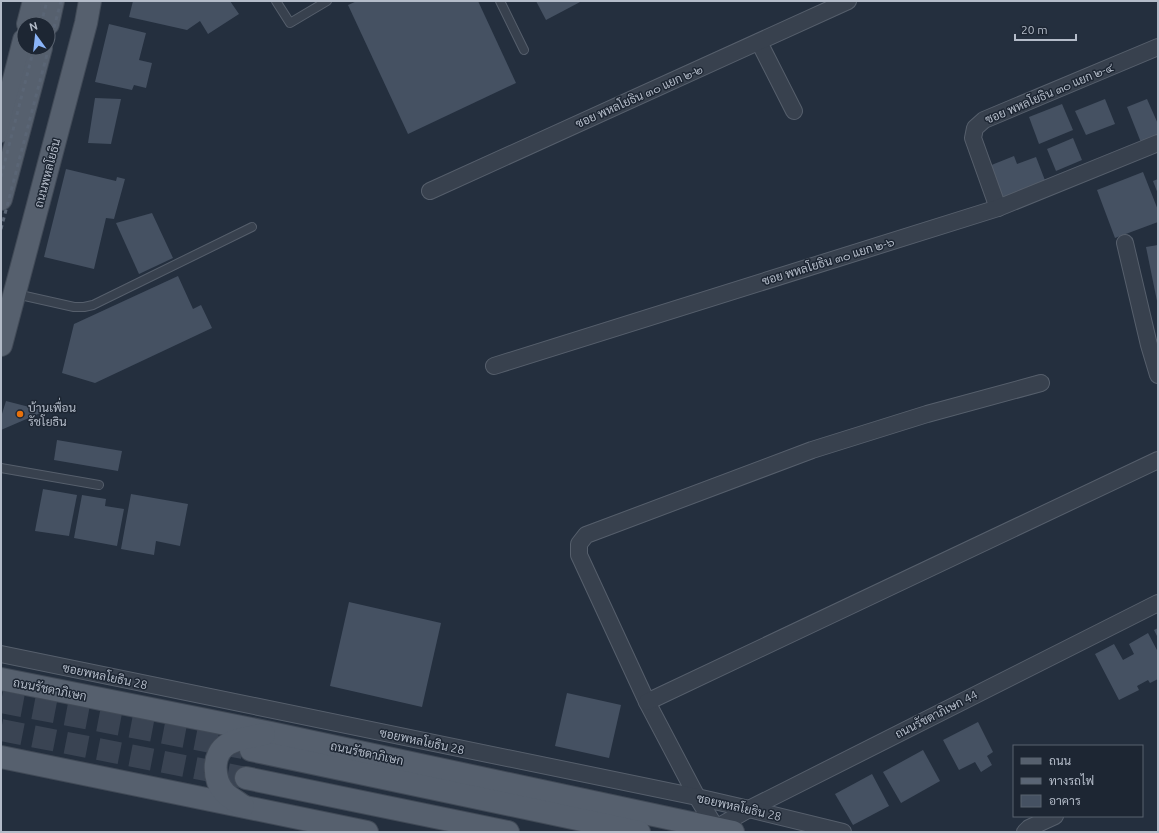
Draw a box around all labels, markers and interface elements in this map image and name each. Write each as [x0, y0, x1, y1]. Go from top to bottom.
north arrow [16, 16, 56, 56]
scale bar [1015, 16, 1076, 42]
text: N [28, 19, 39, 33]
text: 20 m [1021, 23, 1048, 36]
street label: ซอย พหลโยธิน ๓๐ แยก ๒-๔ [983, 59, 1116, 126]
street label: ซอย พหลโยธิน ๓๐ แยก ๒-๒ [573, 61, 705, 130]
street label: ถนนพหลโยธิน [31, 136, 63, 209]
street label: ซอย พหลโยธิน ๓๐ แยก ๒-๖ [760, 234, 896, 287]
place label: บ้านเพื่อน รัชโยธิน [28, 397, 77, 428]
marker: บ้านเพื่อน รัชโยธิน [15, 409, 25, 419]
street label: ซอยพหลโยธิน 28 [61, 660, 149, 691]
street label: ถนนรัชดาภิเษก [12, 676, 88, 702]
street label: ถนนรัชดาภิเษก 44 [893, 688, 980, 740]
street label: ซอยพหลโยธิน 28 [378, 725, 466, 756]
street label: ถนนรัชดาภิเษก [329, 739, 405, 767]
legend [1013, 745, 1143, 817]
text: ถนน [1049, 754, 1072, 767]
text: ทางรถไฟ [1049, 773, 1094, 787]
street label: ซอยพหลโยธิน 28 [695, 790, 783, 823]
text: อาคาร [1049, 794, 1081, 807]

